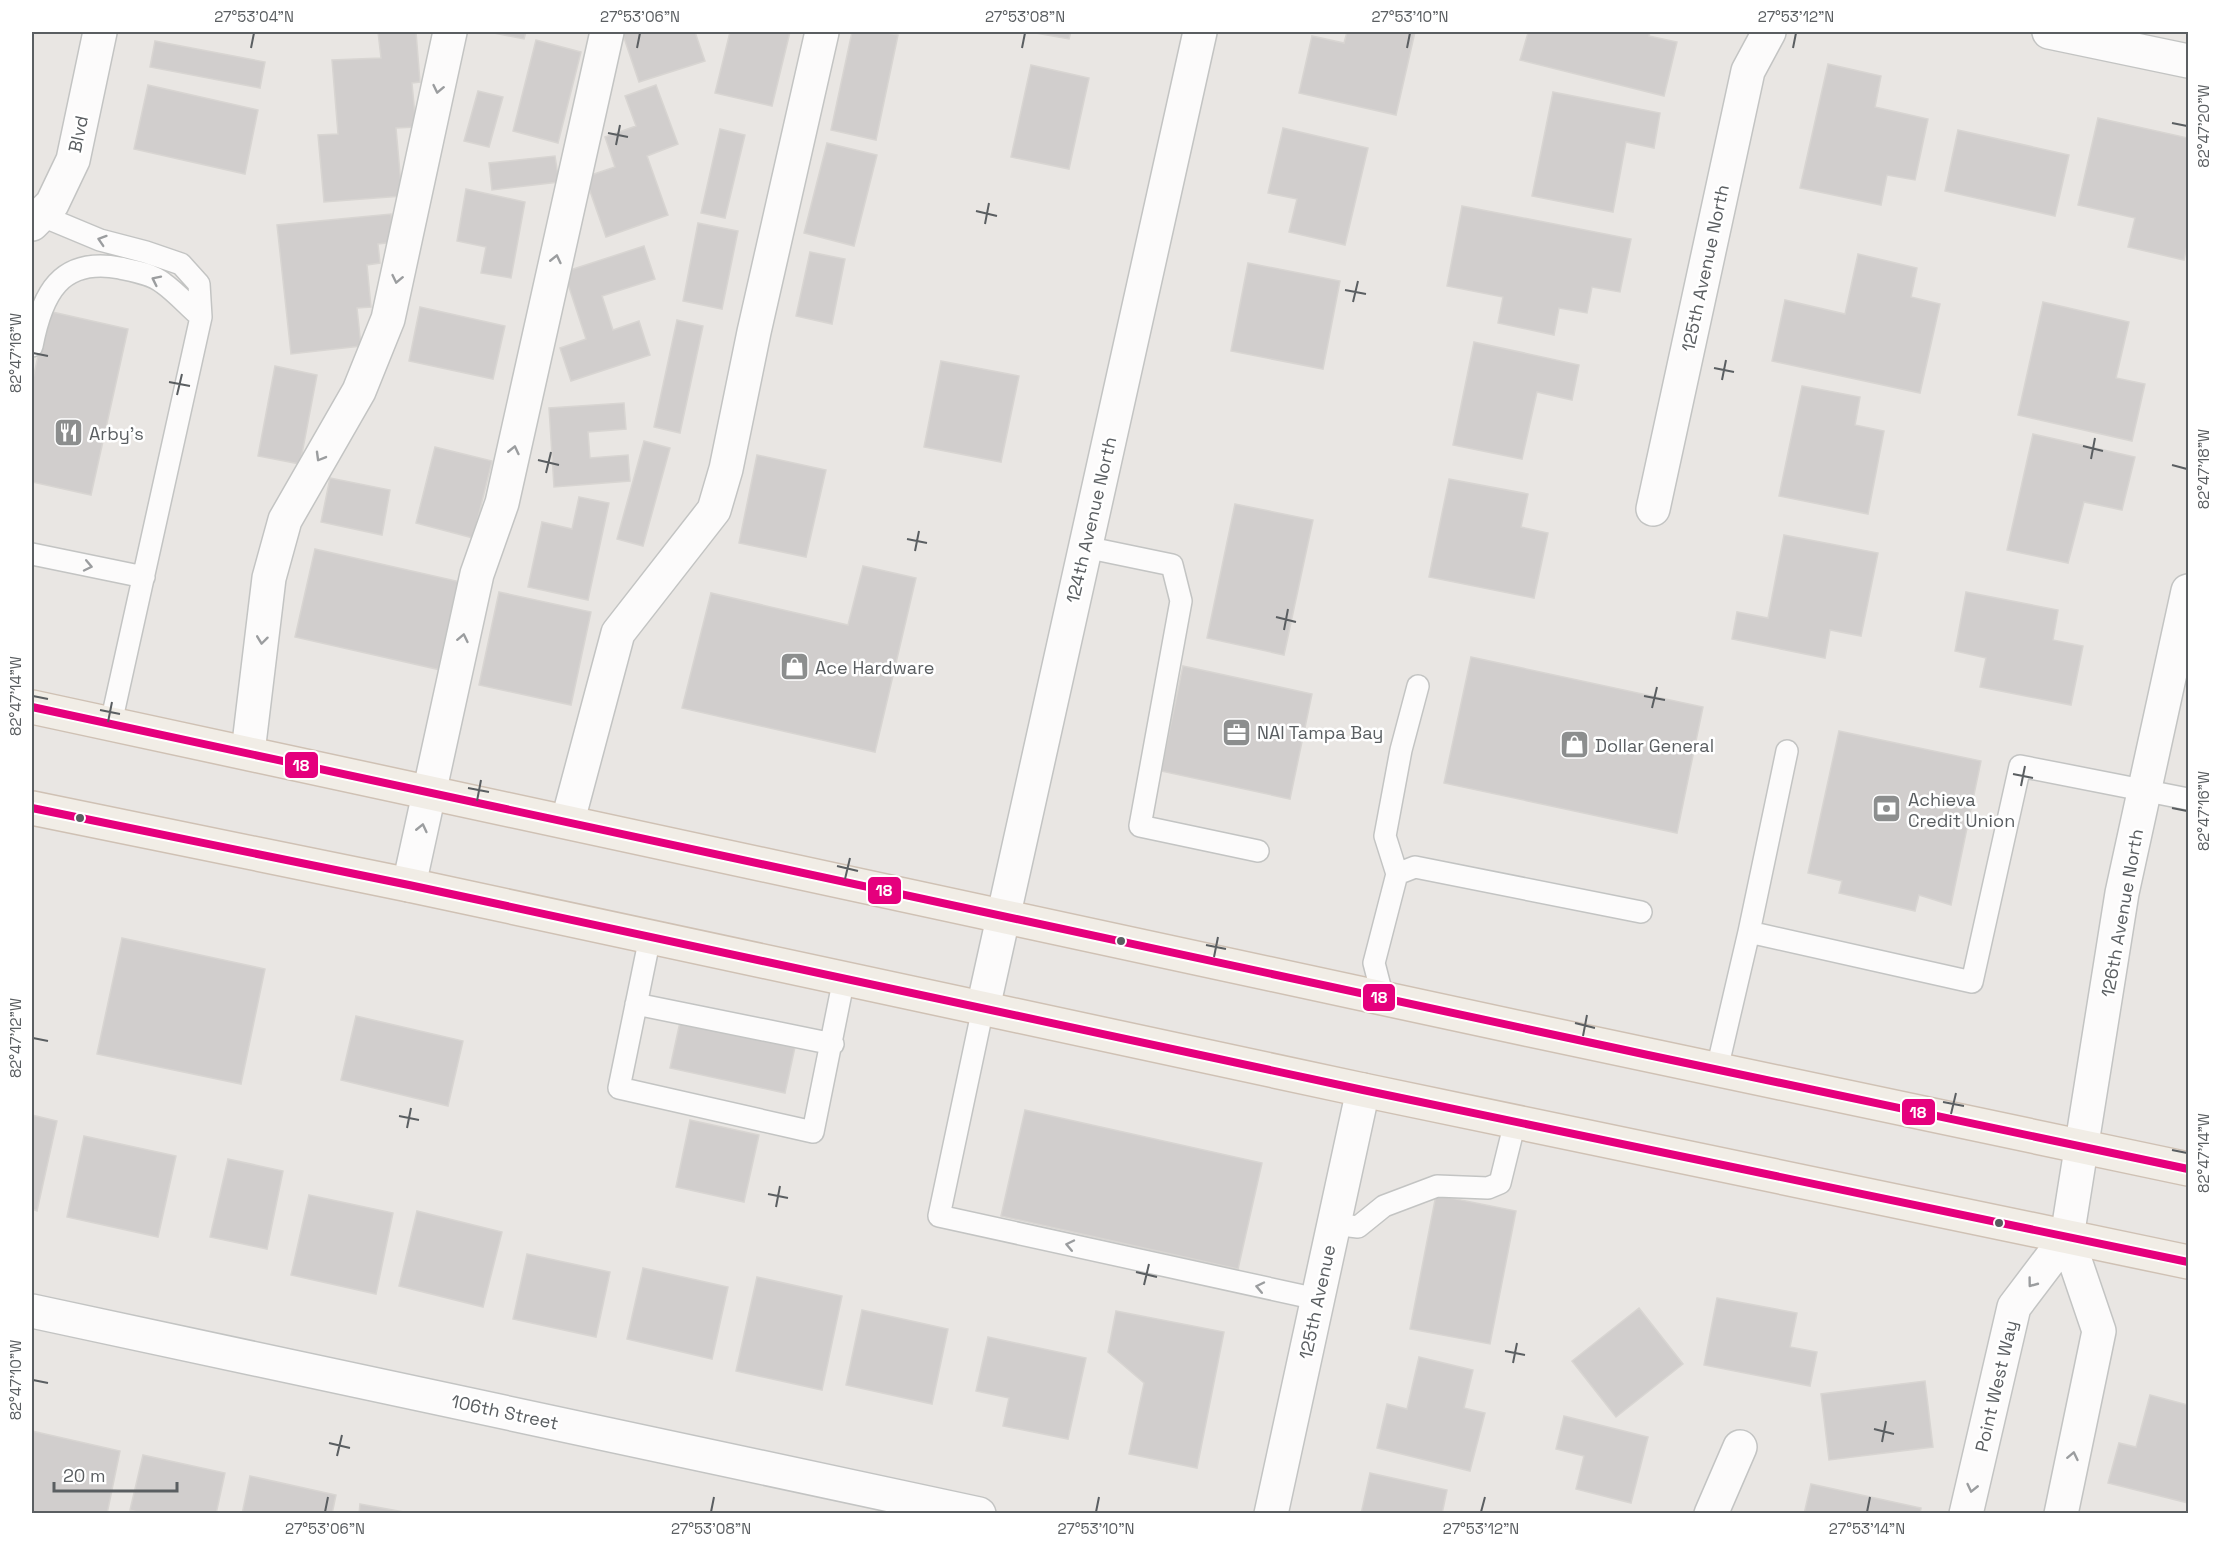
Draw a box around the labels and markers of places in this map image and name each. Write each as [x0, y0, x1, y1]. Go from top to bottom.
restaurant icon: Arby's [52, 417, 84, 449]
place label: Arby's [89, 422, 144, 445]
shop icon: Ace Hardware [778, 651, 810, 683]
place label: Ace Hardware [815, 656, 934, 679]
office icon: NAI Tampa Bay [1220, 716, 1252, 748]
place label: NAI Tampa Bay [1257, 721, 1383, 744]
shop icon: Dollar General [1558, 729, 1590, 761]
place label: Dollar General [1595, 734, 1714, 757]
place label: Achieva Credit Union [1908, 788, 2015, 832]
bank icon: Achieva Credit Union [1871, 793, 1903, 825]
unlabelled marker [74, 812, 86, 824]
unlabelled marker [1115, 935, 1127, 947]
unlabelled marker [1993, 1217, 2005, 1229]

